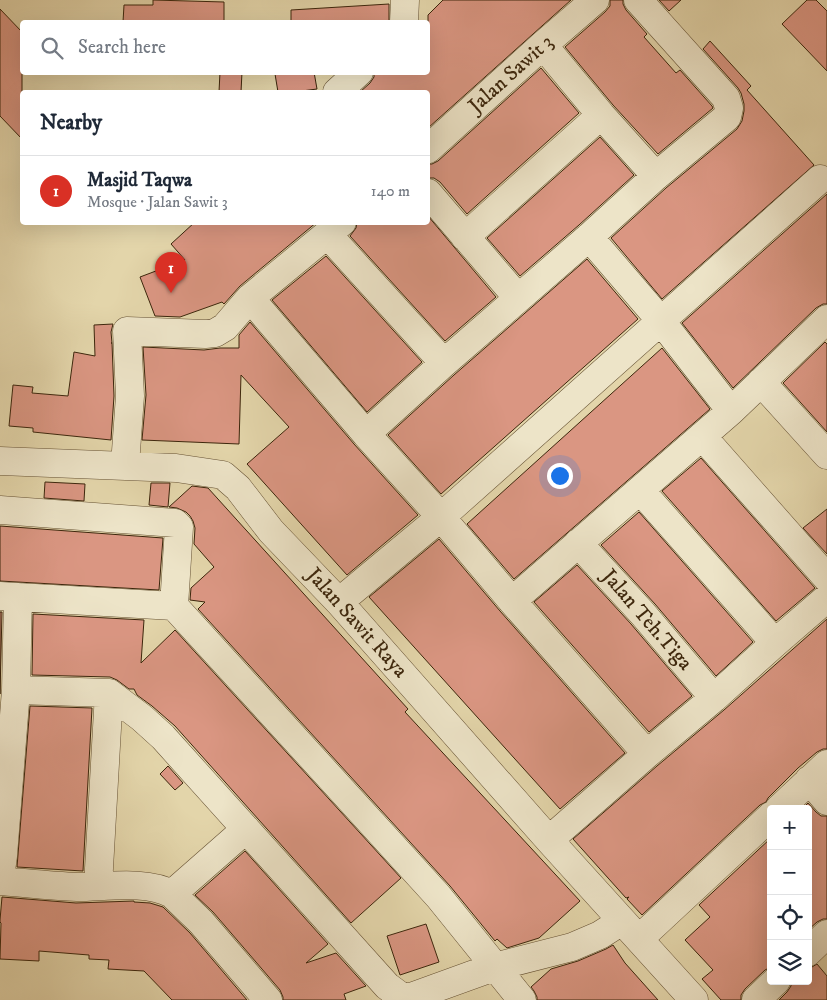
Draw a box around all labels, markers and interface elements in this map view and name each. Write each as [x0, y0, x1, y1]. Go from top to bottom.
search box [20, 20, 430, 75]
street label: Jalan Sawit 3 [462, 29, 559, 120]
icon: search [38, 34, 66, 62]
text: Search here [78, 36, 166, 59]
text: Nearby [40, 110, 102, 136]
text: Masjid Taqwa [87, 169, 192, 192]
text: 1 [53, 181, 59, 201]
text: 140 m [371, 181, 410, 201]
text: Mosque · Jalan Sawit 3 [87, 192, 228, 212]
pin: 1 [155, 252, 187, 293]
your location [547, 463, 573, 489]
street label: Jalan Sawit Raya [299, 561, 413, 683]
street label: Jalan Teh.Tiga [595, 563, 698, 676]
map controls [767, 805, 812, 985]
button: + [767, 805, 812, 850]
button: − [767, 850, 812, 895]
button: locate [767, 895, 812, 940]
button: layers [767, 940, 812, 985]

